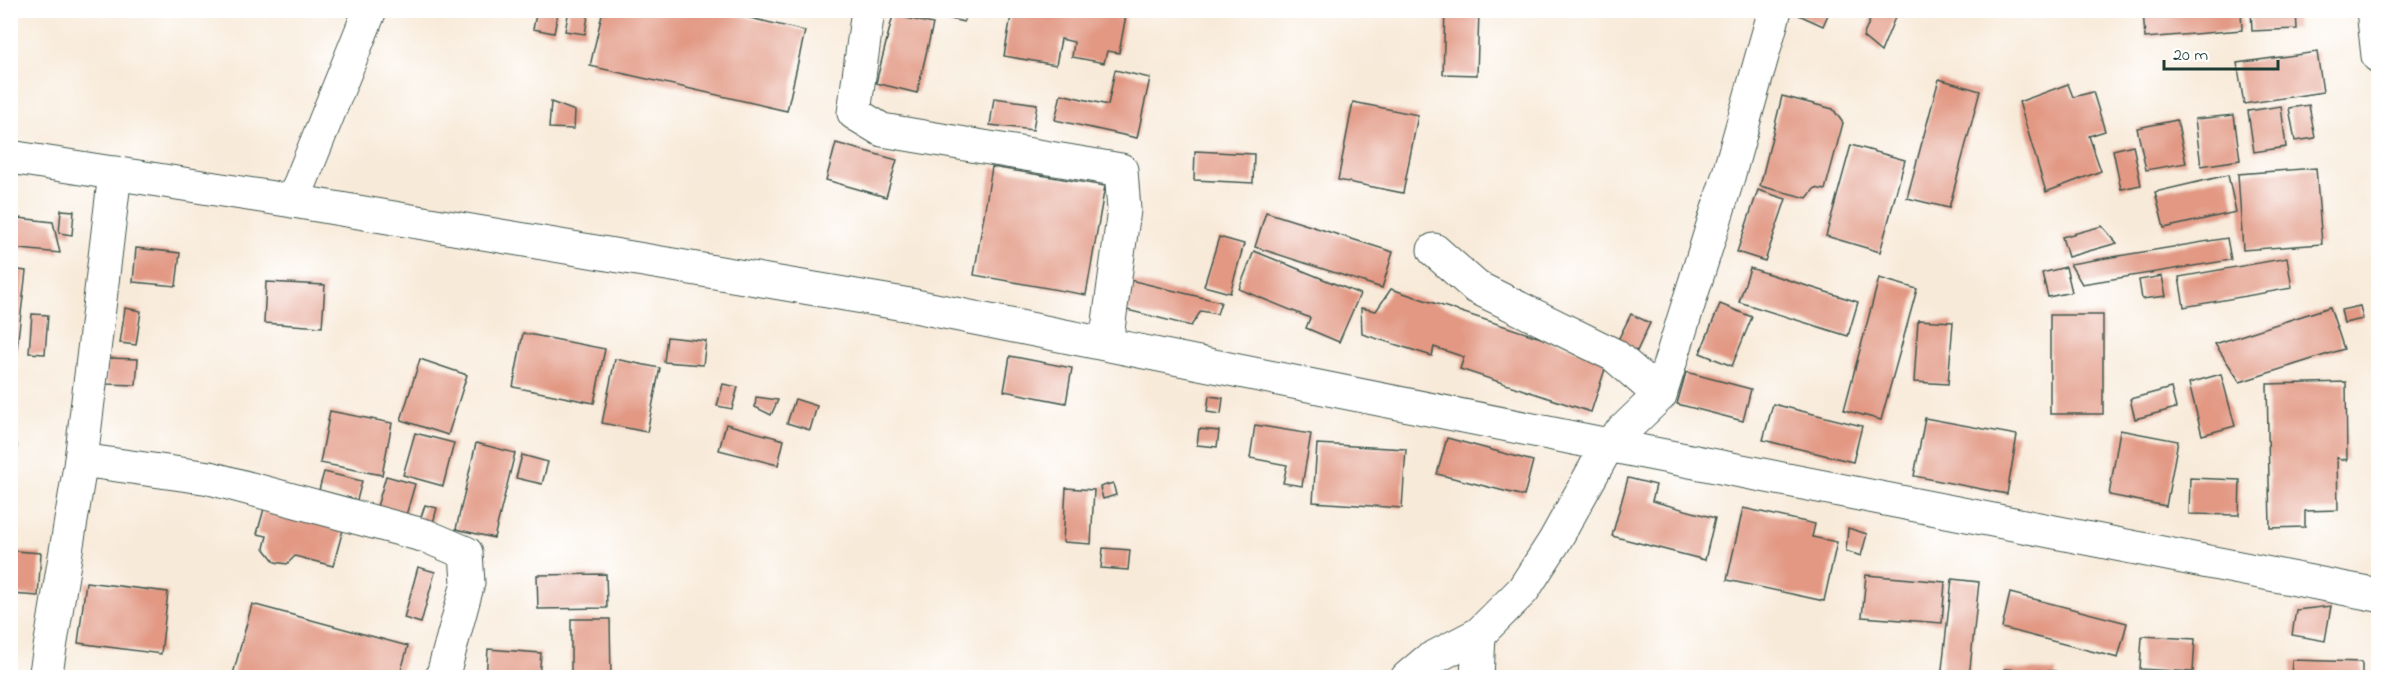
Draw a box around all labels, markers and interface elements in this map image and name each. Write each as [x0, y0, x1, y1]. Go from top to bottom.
scale bar [2164, 33, 2278, 71]
text: 20 m [2173, 43, 2208, 69]

